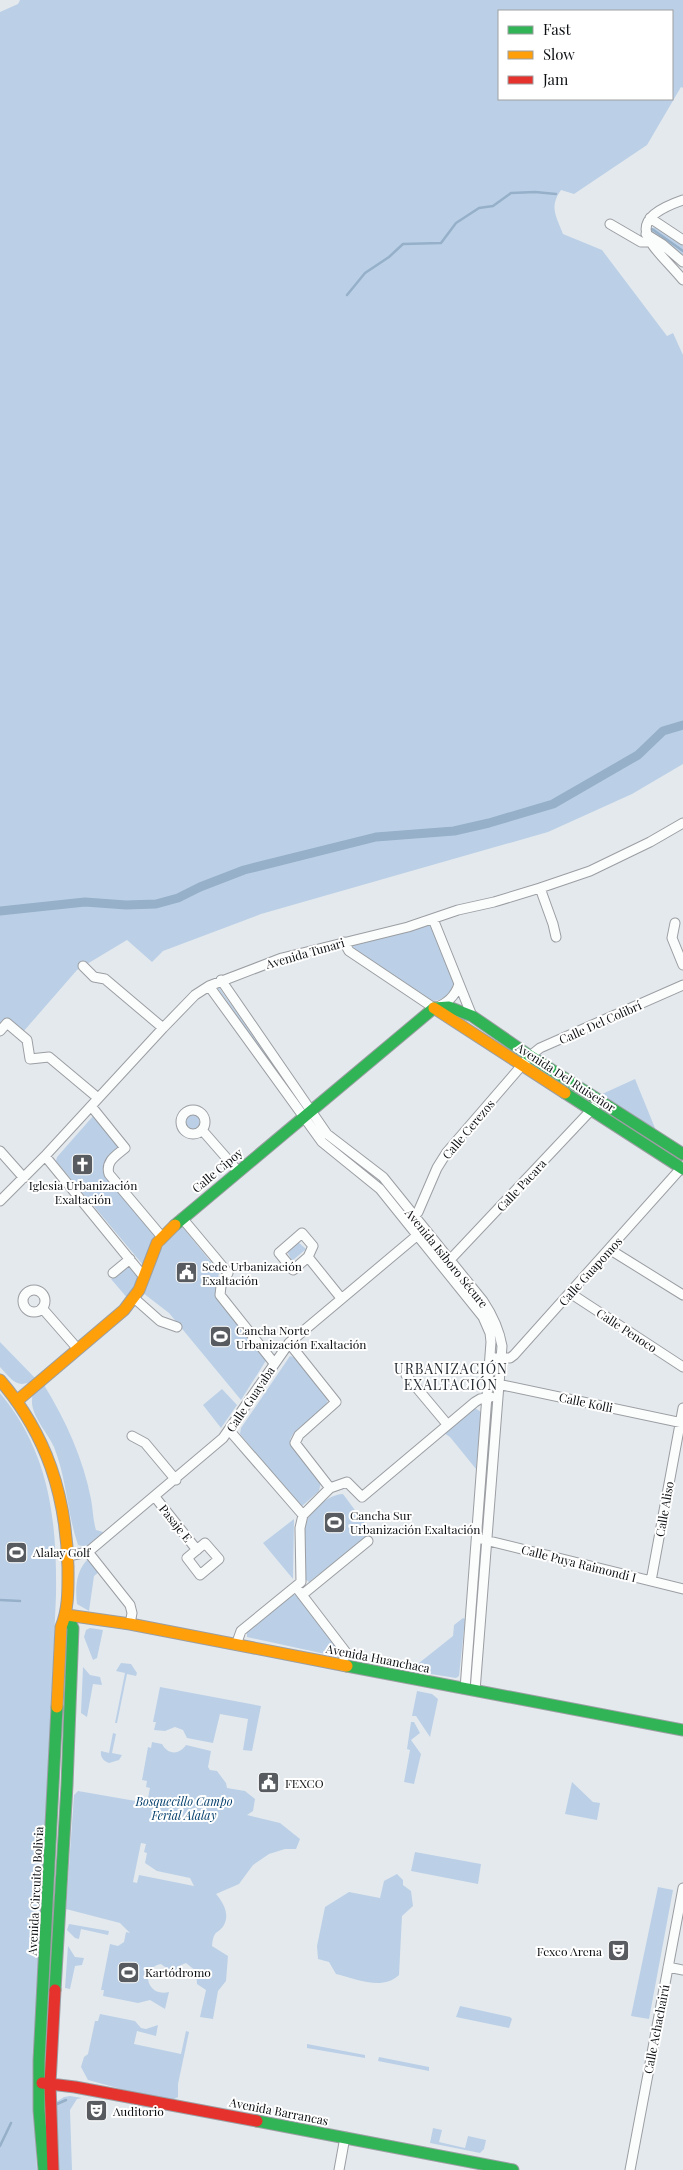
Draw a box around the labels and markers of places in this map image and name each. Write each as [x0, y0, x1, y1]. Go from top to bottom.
church icon: Iglesia Urbanización Exaltación [71, 1152, 95, 1176]
place label: Iglesia Urbanización Exaltación [29, 1177, 137, 1207]
place label: Sede Urbanización Exaltación [202, 1258, 302, 1288]
public building icon: Sede Urbanización Exaltación [174, 1261, 198, 1285]
place label: Cancha Norte Urbanización Exaltación [236, 1322, 367, 1352]
sports icon: Cancha Norte Urbanización Exaltación [208, 1325, 232, 1349]
place label: Cancha Sur Urbanización Exaltación [350, 1507, 481, 1537]
sports icon: Cancha Sur Urbanización Exaltación [322, 1510, 346, 1534]
sports icon: Alalay Golf [5, 1540, 29, 1564]
place label: Alalay Golf [32, 1544, 91, 1560]
public building icon: FEXCO [257, 1771, 281, 1795]
place label: FEXCO [285, 1775, 324, 1791]
theatre icon: Fexco Arena [606, 1939, 630, 1963]
place label: Fexco Arena [537, 1943, 602, 1959]
sports icon: Kartódromo [117, 1960, 141, 1984]
place label: Kartódromo [145, 1964, 211, 1980]
theatre icon: Auditorio [85, 2099, 109, 2123]
place label: Auditorio [112, 2103, 164, 2119]

